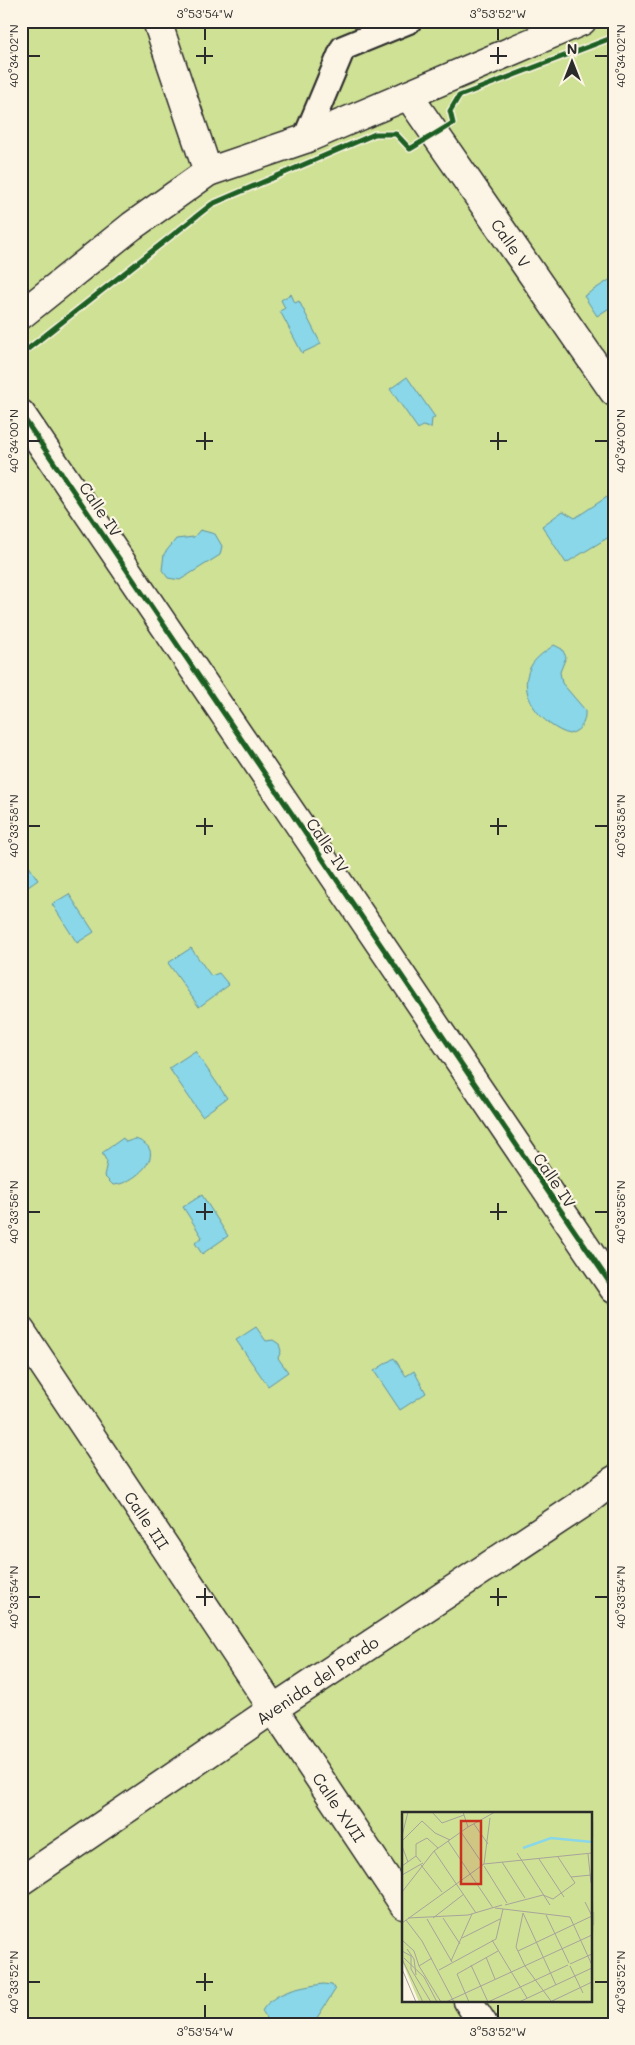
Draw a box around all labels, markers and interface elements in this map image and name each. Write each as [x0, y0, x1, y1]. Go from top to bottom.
text: 3°53'54"W [176, 5, 234, 21]
text: 3°53'52"W [470, 5, 526, 21]
text: 40°34'02"N [5, 25, 21, 87]
text: 40°34'02"N [612, 25, 628, 87]
north arrow [548, 38, 598, 88]
text: N [567, 39, 577, 58]
street label: Calle V [487, 215, 535, 271]
text: 40°34'00"N [5, 409, 21, 473]
text: 40°34'00"N [612, 409, 628, 473]
street label: Calle IV [75, 478, 127, 540]
text: 40°33'58"N [5, 794, 21, 858]
text: 40°33'58"N [612, 794, 628, 858]
street label: Calle IV [302, 814, 354, 876]
street label: Calle IV [529, 1149, 581, 1211]
text: 40°33'56"N [5, 1180, 21, 1244]
text: 40°33'56"N [612, 1180, 628, 1244]
street label: Calle III [120, 1487, 174, 1553]
text: 40°33'54"N [5, 1566, 21, 1628]
text: 40°33'54"N [612, 1566, 628, 1628]
street label: Avenida del Pardo [252, 1631, 382, 1729]
street label: Calle XVII [308, 1768, 370, 1846]
inset map [402, 1812, 592, 2002]
text: 40°33'52"N [5, 1951, 21, 2013]
text: 40°33'52"N [612, 1951, 628, 2013]
text: 3°53'54"W [176, 2023, 234, 2039]
text: 3°53'52"W [470, 2023, 526, 2039]

